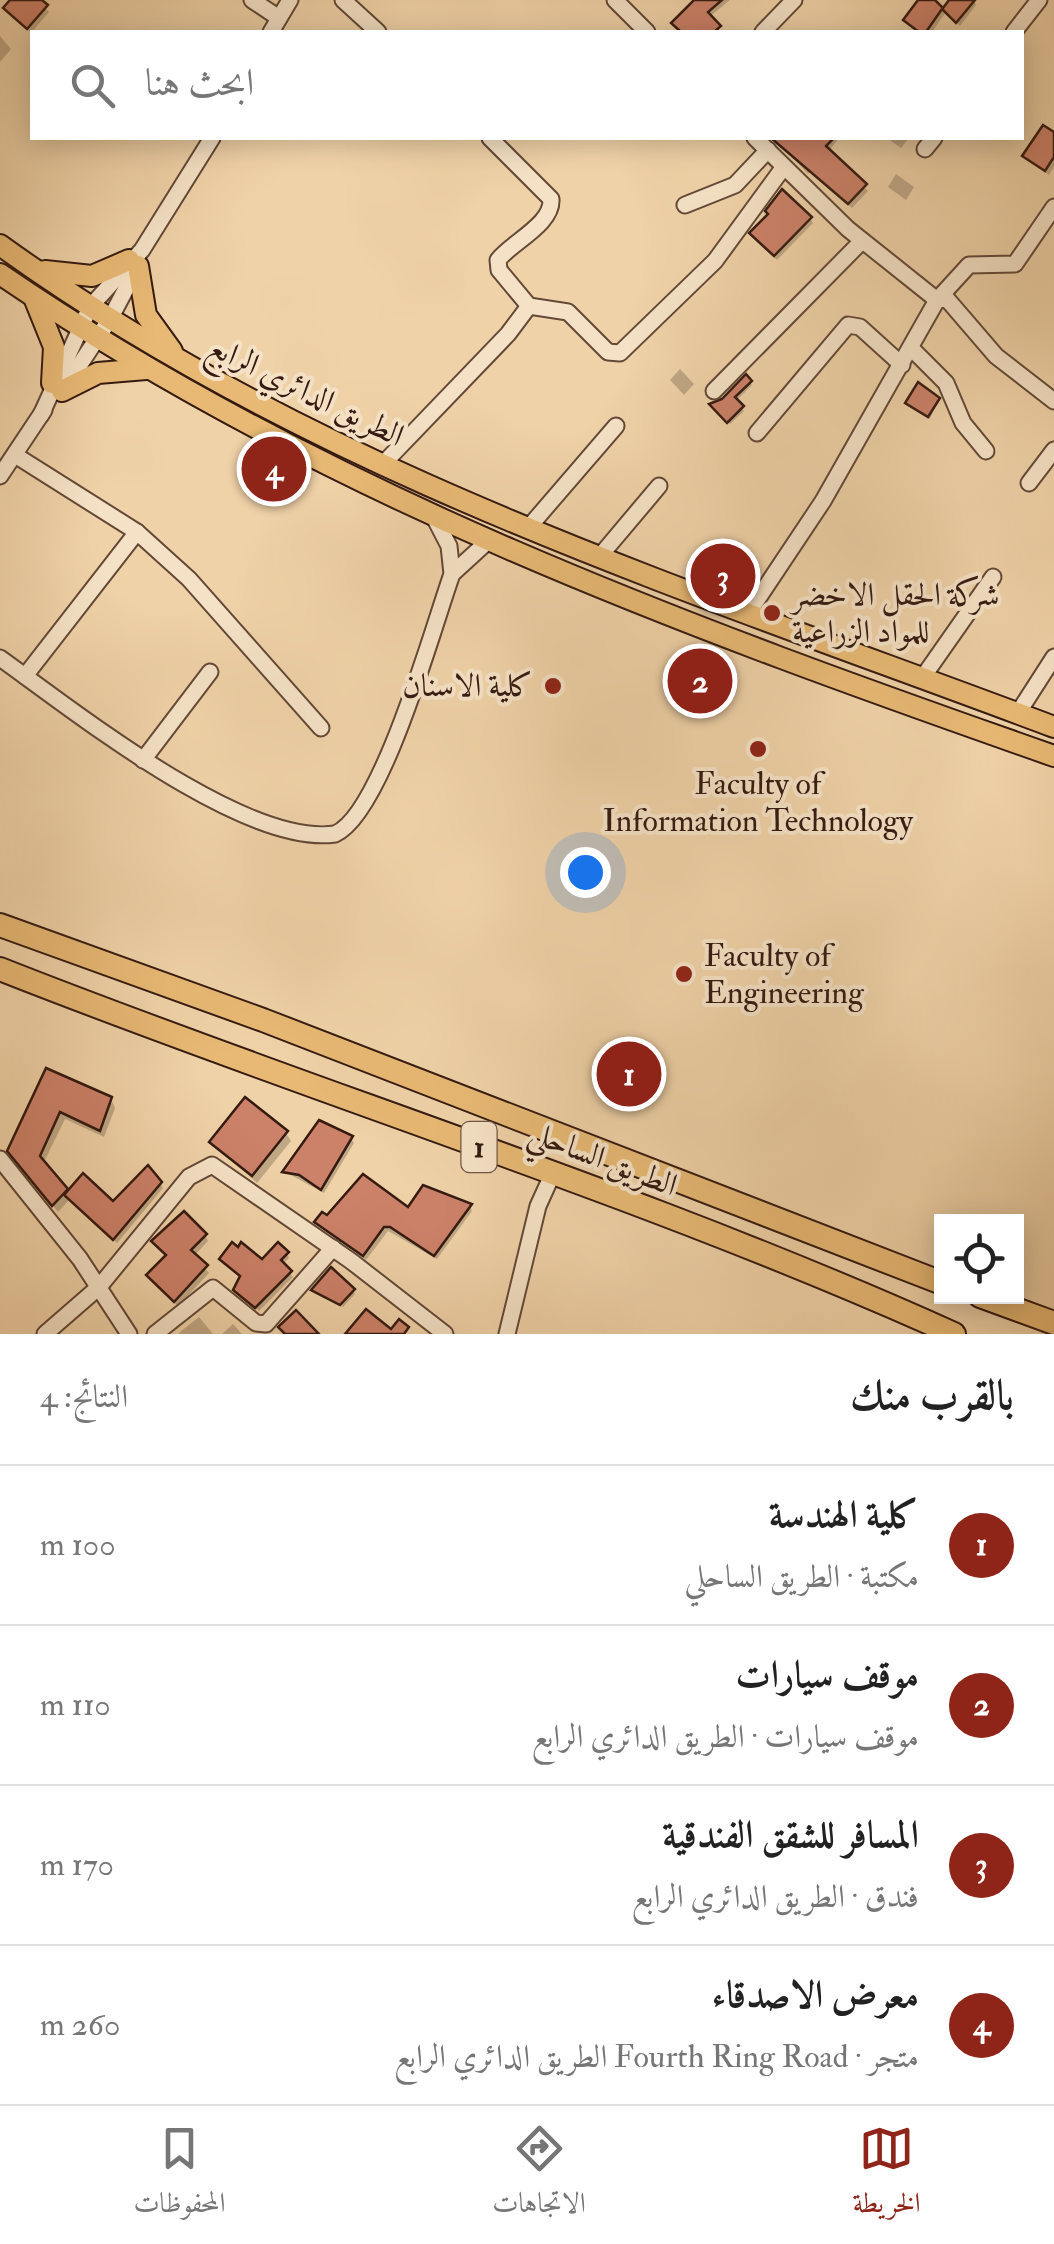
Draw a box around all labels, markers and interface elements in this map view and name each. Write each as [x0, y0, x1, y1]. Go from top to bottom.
search box [30, 30, 1024, 140]
icon: search [65, 58, 120, 113]
text: ابحث هنا [145, 59, 254, 107]
street label: الطريق الدائري الرابع [198, 326, 411, 463]
pin: 4 [242, 432, 306, 506]
pin: 3 [690, 538, 756, 614]
place label: شركة الحقل الاخضر للمواد الزراعية [789, 575, 999, 652]
marker: شركة الحقل الاخضر للمواد الزراعية [761, 602, 783, 624]
pin: 2 [668, 644, 732, 718]
place label: كلية الاسنان [402, 666, 533, 706]
marker: كلية الاسنان [542, 675, 564, 697]
marker: Faculty of Information Technology [747, 738, 769, 760]
place label: Faculty of Information Technology [603, 764, 914, 841]
your location [560, 847, 611, 898]
place label: Faculty of Engineering [704, 936, 865, 1013]
marker: Faculty of Engineering [673, 963, 695, 985]
pin: 1 [596, 1036, 662, 1112]
street label: الطريق الساحلي [519, 1112, 683, 1215]
road number: 1 [462, 1122, 496, 1172]
map controls [934, 1214, 1024, 1304]
button: locate [934, 1214, 1024, 1304]
text: بالقرب منك [850, 1370, 1014, 1422]
text: النتائج: 4 [40, 1377, 128, 1417]
text: كلية الهندسة [769, 1491, 919, 1539]
text: 100 m [40, 1525, 116, 1565]
text: 1 [976, 1525, 987, 1565]
text: مكتبة · الطريق الساحلي [684, 1557, 919, 1597]
text: موقف سيارات [736, 1651, 919, 1699]
text: 110 m [40, 1685, 111, 1725]
text: 2 [973, 1685, 990, 1725]
text: موقف سيارات · الطريق الدائري الرابع [531, 1717, 919, 1757]
text: المسافر للشقق الفندقية [662, 1811, 919, 1859]
text: 170 m [40, 1845, 114, 1885]
text: 3 [975, 1845, 988, 1885]
text: فندق · الطريق الدائري الرابع [632, 1877, 919, 1917]
text: معرض الاصدقاء [712, 1971, 919, 2019]
text: 260 m [40, 2005, 120, 2045]
text: 4 [973, 2005, 990, 2045]
text: متجر · Fourth Ring Road الطريق الدائري الرابع [394, 2037, 919, 2077]
tab: المحفوظات [133, 2121, 226, 2230]
tab: الاتجاهات [492, 2121, 586, 2230]
tab: الخريطة [853, 2121, 921, 2230]

